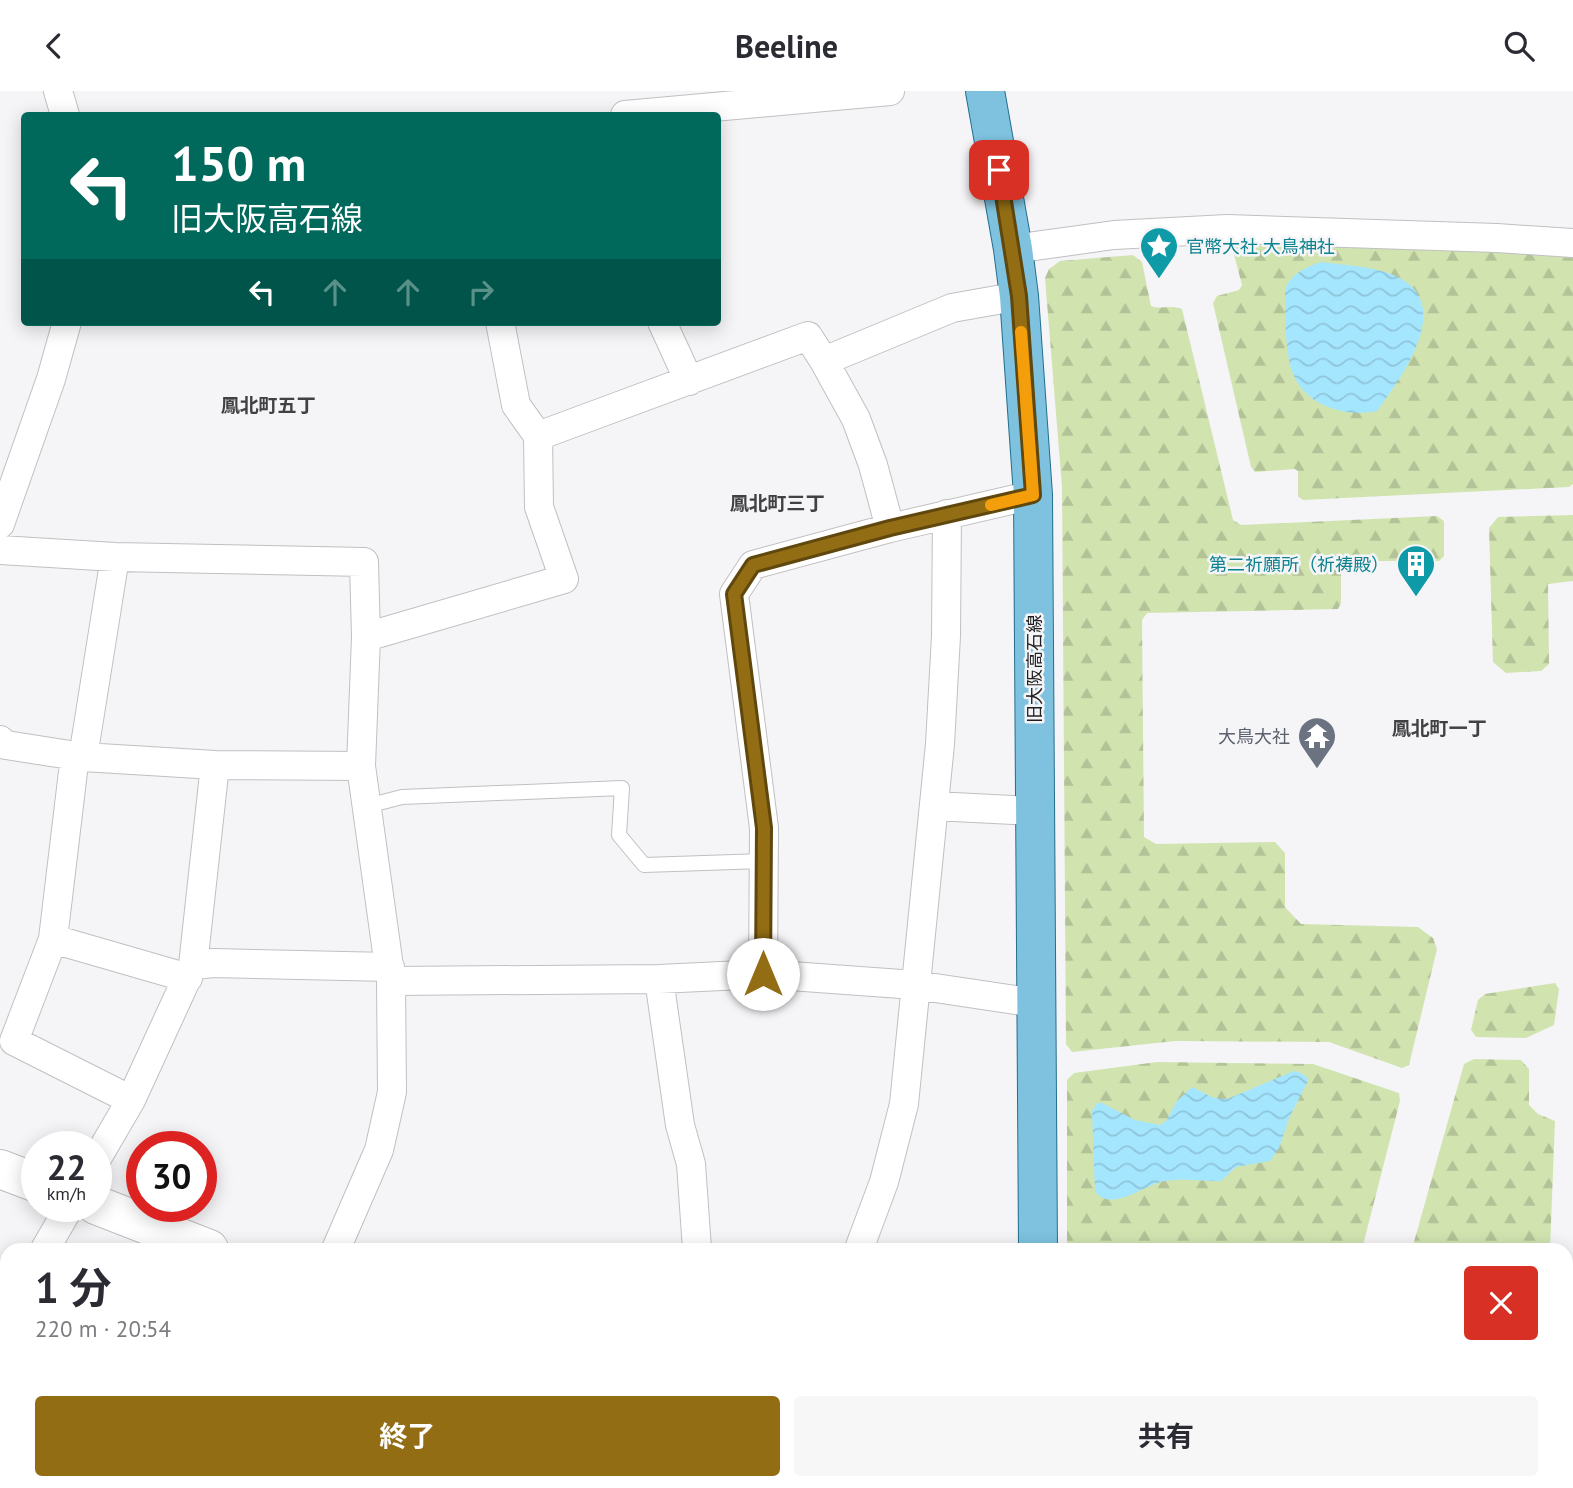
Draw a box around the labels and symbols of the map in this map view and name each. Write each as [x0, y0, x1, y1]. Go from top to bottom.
pin [969, 140, 1029, 200]
place icon: 官幣大社 大鳥神社 [1138, 225, 1180, 280]
place label: 官幣大社 大鳥神社 [1186, 235, 1335, 258]
district label: 鳳北町五丁 [220, 393, 316, 417]
district label: 鳳北町三丁 [729, 491, 825, 515]
building icon: 第二祈願所（祈祷殿） [1395, 543, 1437, 598]
place label: 第二祈願所（祈祷殿） [1209, 553, 1389, 576]
street label: 旧大阪高石線 [1023, 615, 1046, 723]
temple icon: 大鳥大社 [1296, 715, 1338, 770]
district label: 鳳北町一丁 [1391, 716, 1487, 740]
place label: 大鳥大社 [1218, 725, 1290, 748]
position arrow [726, 937, 800, 1011]
speed limit sign: 30 [126, 1131, 217, 1222]

